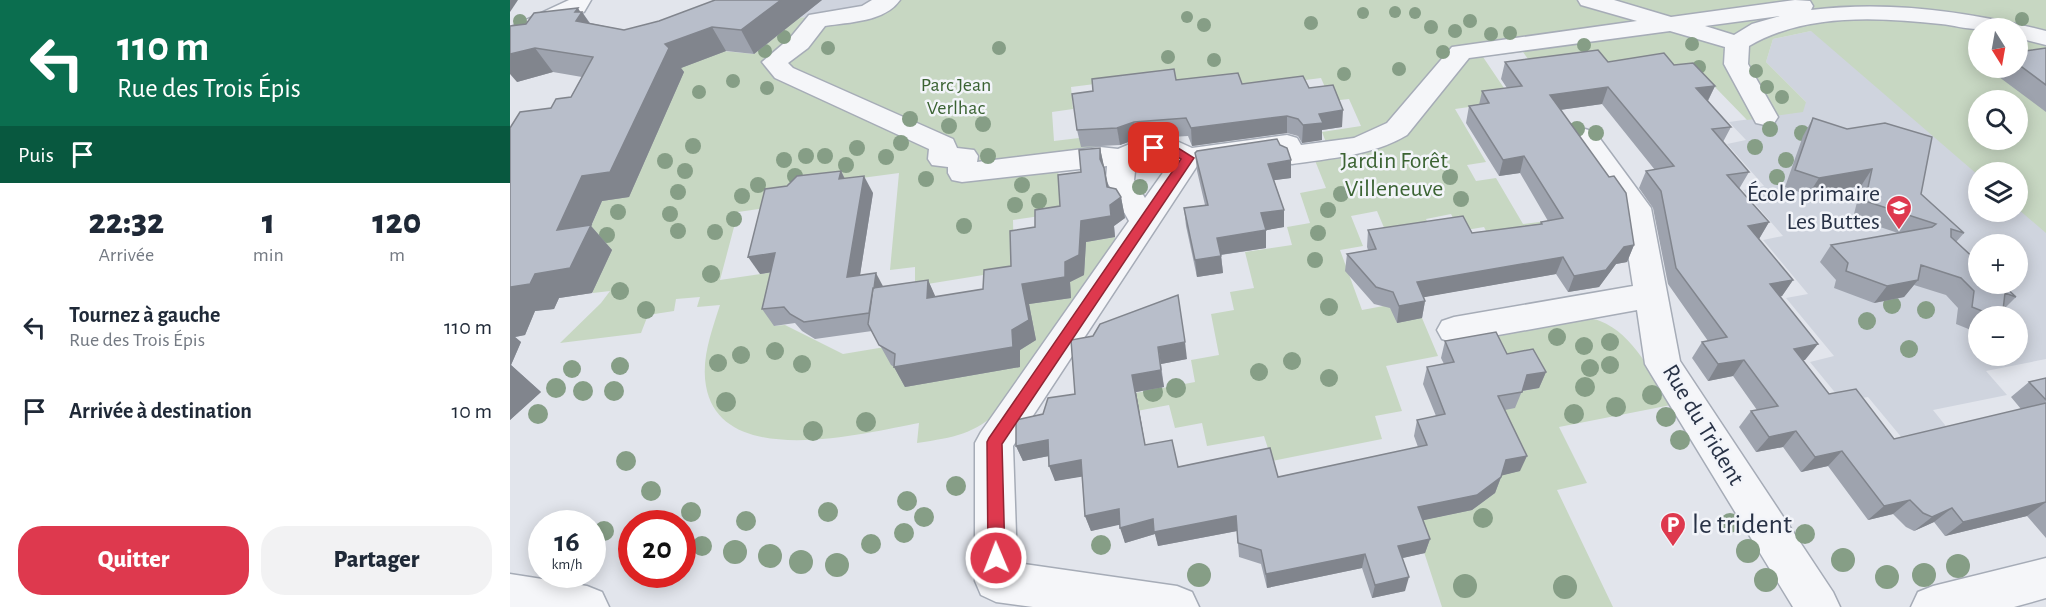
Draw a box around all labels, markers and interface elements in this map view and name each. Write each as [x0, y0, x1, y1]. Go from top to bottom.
north arrow [1968, 18, 2028, 78]
map controls [1968, 18, 2028, 366]
icon: left [18, 24, 96, 102]
text: 110 m [117, 26, 209, 68]
text: Rue des Trois Épis [117, 75, 301, 102]
park label: Parc Jean Verlhac [921, 75, 991, 118]
button: search [1968, 90, 2028, 150]
pin [1128, 122, 1179, 173]
icon: arrive [1137, 131, 1170, 164]
icon: arrive [66, 138, 99, 171]
text: Puis [18, 144, 54, 166]
park label: Jardin Forêt Villeneuve [1340, 149, 1448, 201]
button: layers [1968, 162, 2028, 222]
place label: École primaire Les Buttes [1747, 180, 1880, 234]
school or university icon: École primaire Les Buttes [1884, 193, 1914, 231]
text: 22:32 [88, 204, 164, 240]
text: 1 [262, 204, 275, 240]
text: 120 [372, 204, 422, 240]
button: + [1968, 234, 2028, 294]
text: Arrivée [98, 245, 154, 265]
text: min [253, 245, 284, 265]
text: m [389, 245, 405, 265]
text: Tournez à gauche [69, 304, 220, 326]
button: − [1968, 306, 2028, 366]
icon: left [18, 311, 51, 344]
text: 110 m [444, 316, 492, 338]
text: Rue des Trois Épis [69, 330, 205, 350]
street label: Rue du Trident [1658, 361, 1748, 490]
icon: arrive [18, 395, 51, 428]
text: Arrivée à destination [69, 400, 252, 422]
text: 10 m [452, 400, 492, 422]
speed limit sign: 20 [618, 510, 696, 588]
parking icon: le trident [1658, 510, 1688, 548]
place label: le trident [1692, 511, 1792, 539]
button: Quitter [18, 526, 249, 595]
button: Partager [261, 526, 492, 595]
position arrow [964, 526, 1028, 590]
text: 16 [554, 527, 580, 557]
text: km/h [552, 557, 582, 572]

